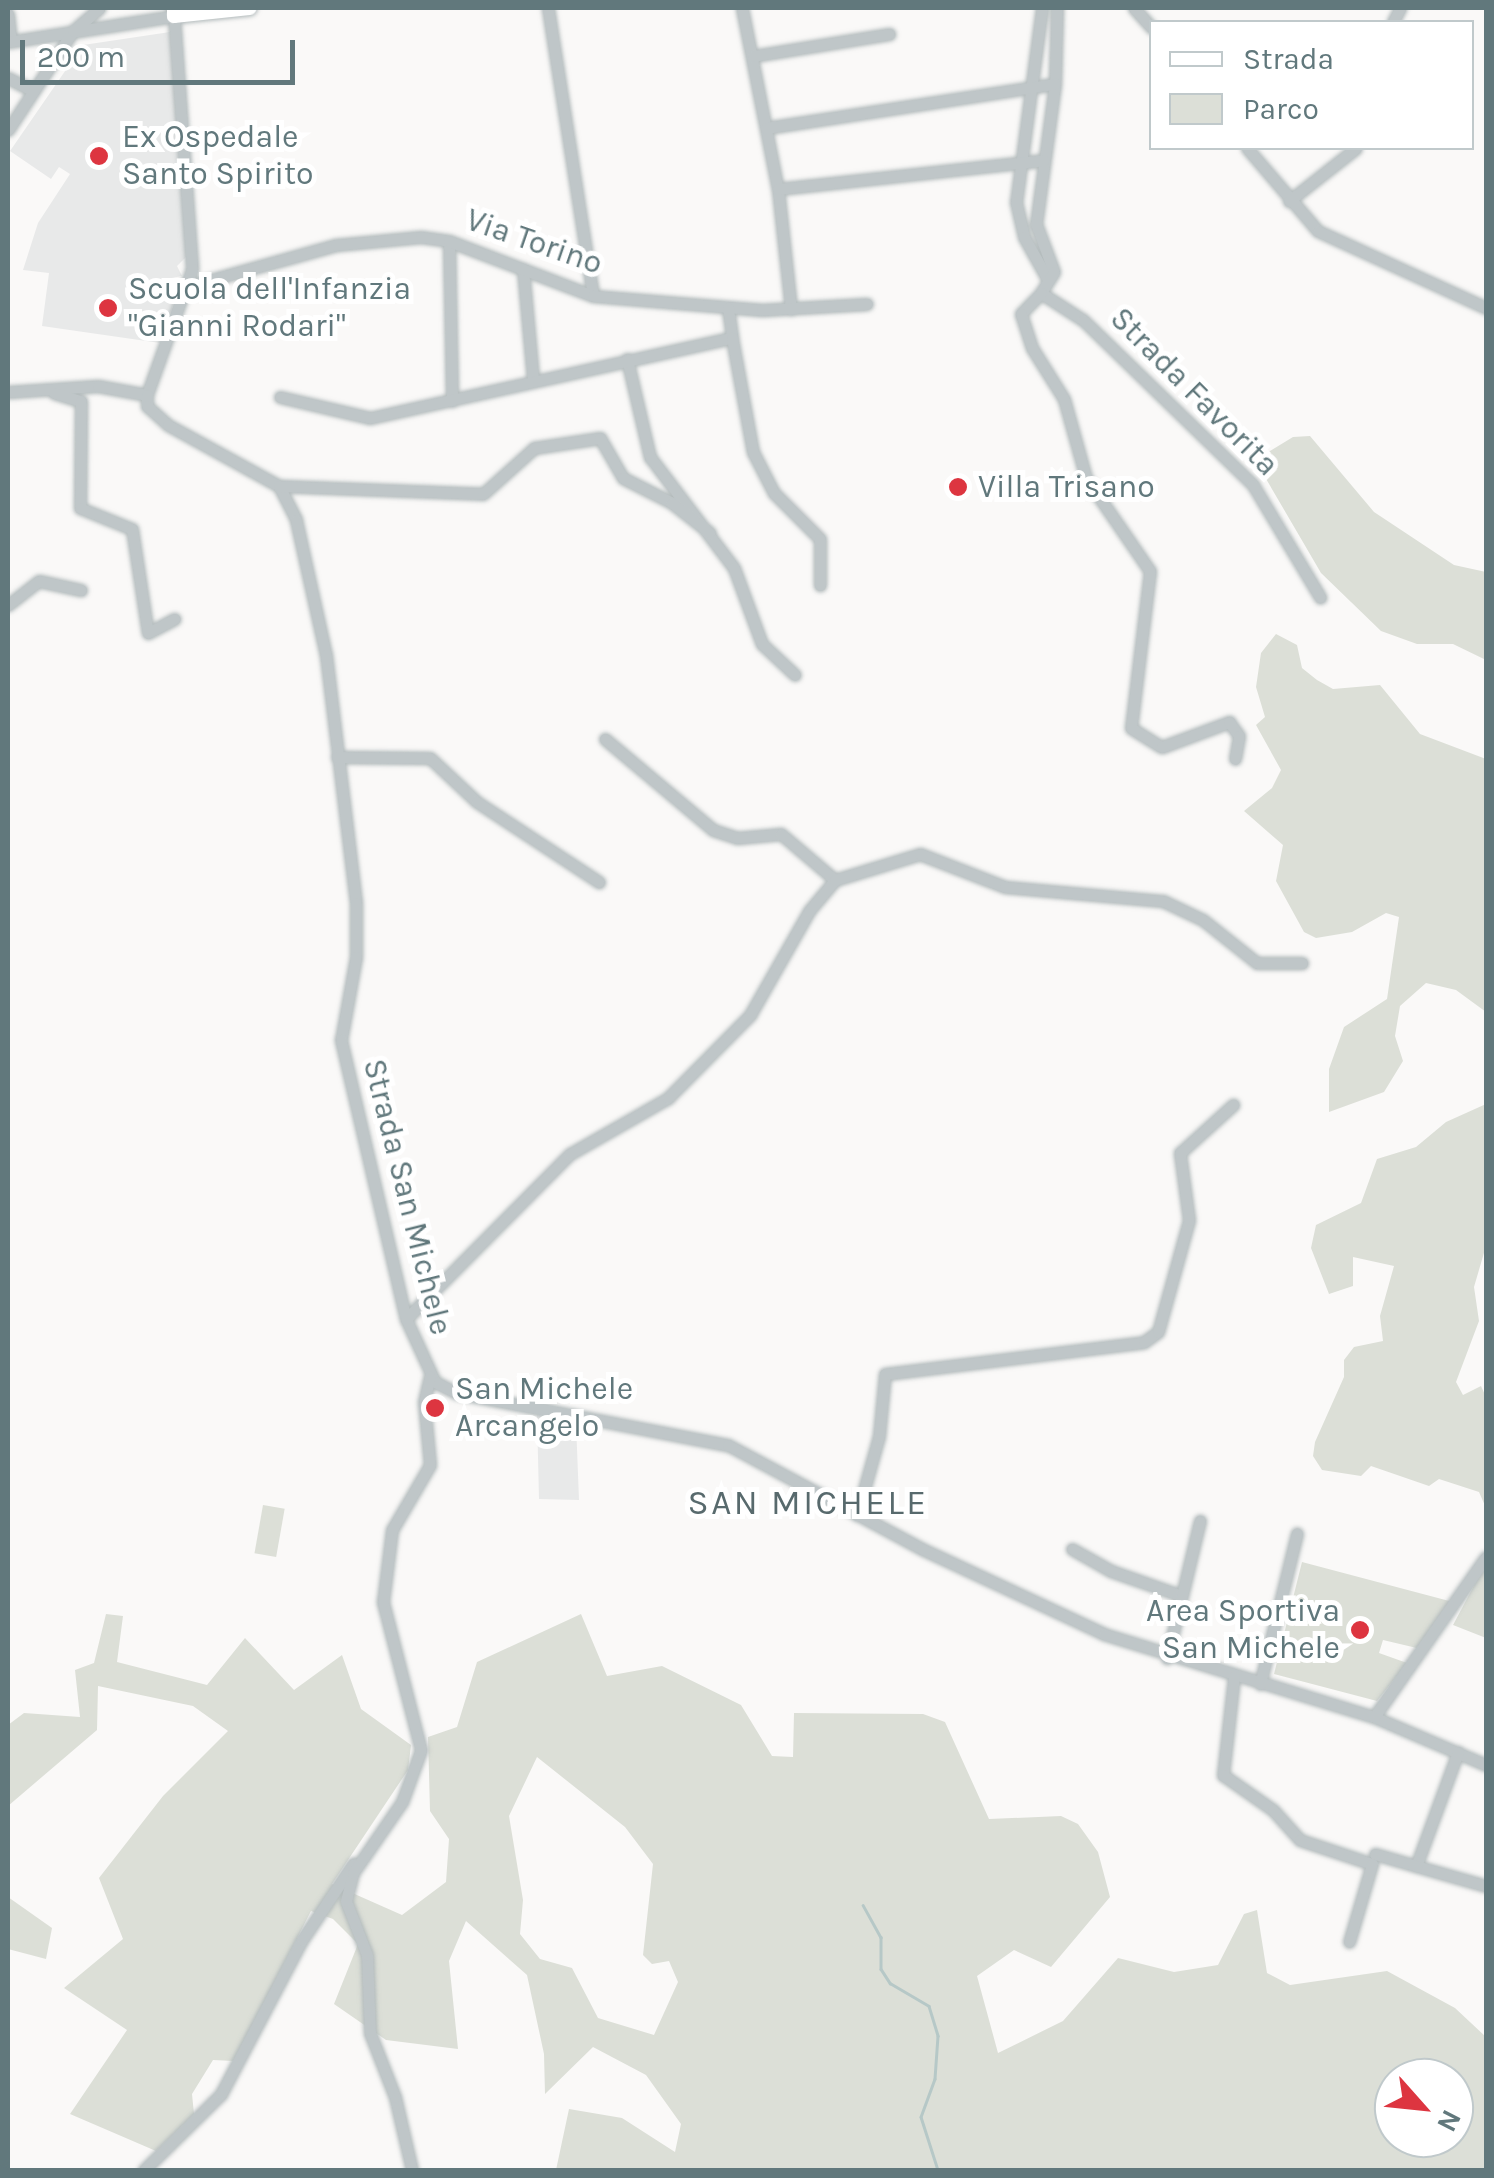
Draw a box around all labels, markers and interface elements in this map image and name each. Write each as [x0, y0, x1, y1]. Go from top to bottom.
scale bar [25, 20, 300, 82]
legend [1149, 20, 1474, 150]
text: 200 m [37, 39, 125, 75]
text: Strada [1243, 41, 1334, 77]
text: Parco [1243, 91, 1319, 127]
place label: Ex Ospedale Santo Spirito [122, 119, 314, 194]
marker: Ex Ospedale Santo Spirito [86, 143, 112, 169]
street label: Via Torino [461, 201, 607, 283]
place label: Scuola dell'Infanzia "Gianni Rodari" [128, 271, 411, 346]
marker: Scuola dell'Infanzia "Gianni Rodari" [97, 297, 119, 319]
street label: Strada Favorita [1102, 300, 1286, 484]
place label: Villa Trisano [978, 468, 1155, 506]
marker: Villa Trisano [947, 476, 969, 498]
street label: Strada San Michele [354, 1055, 460, 1339]
place label: San Michele Arcangelo [455, 1371, 633, 1446]
marker: San Michele Arcangelo [424, 1397, 446, 1419]
district label: SAN MICHELE [687, 1482, 929, 1524]
place label: Area Sportiva San Michele [1146, 1593, 1340, 1668]
marker: Area Sportiva San Michele [1349, 1619, 1371, 1641]
north arrow [1374, 2058, 1474, 2158]
text: N [1430, 2104, 1469, 2137]

